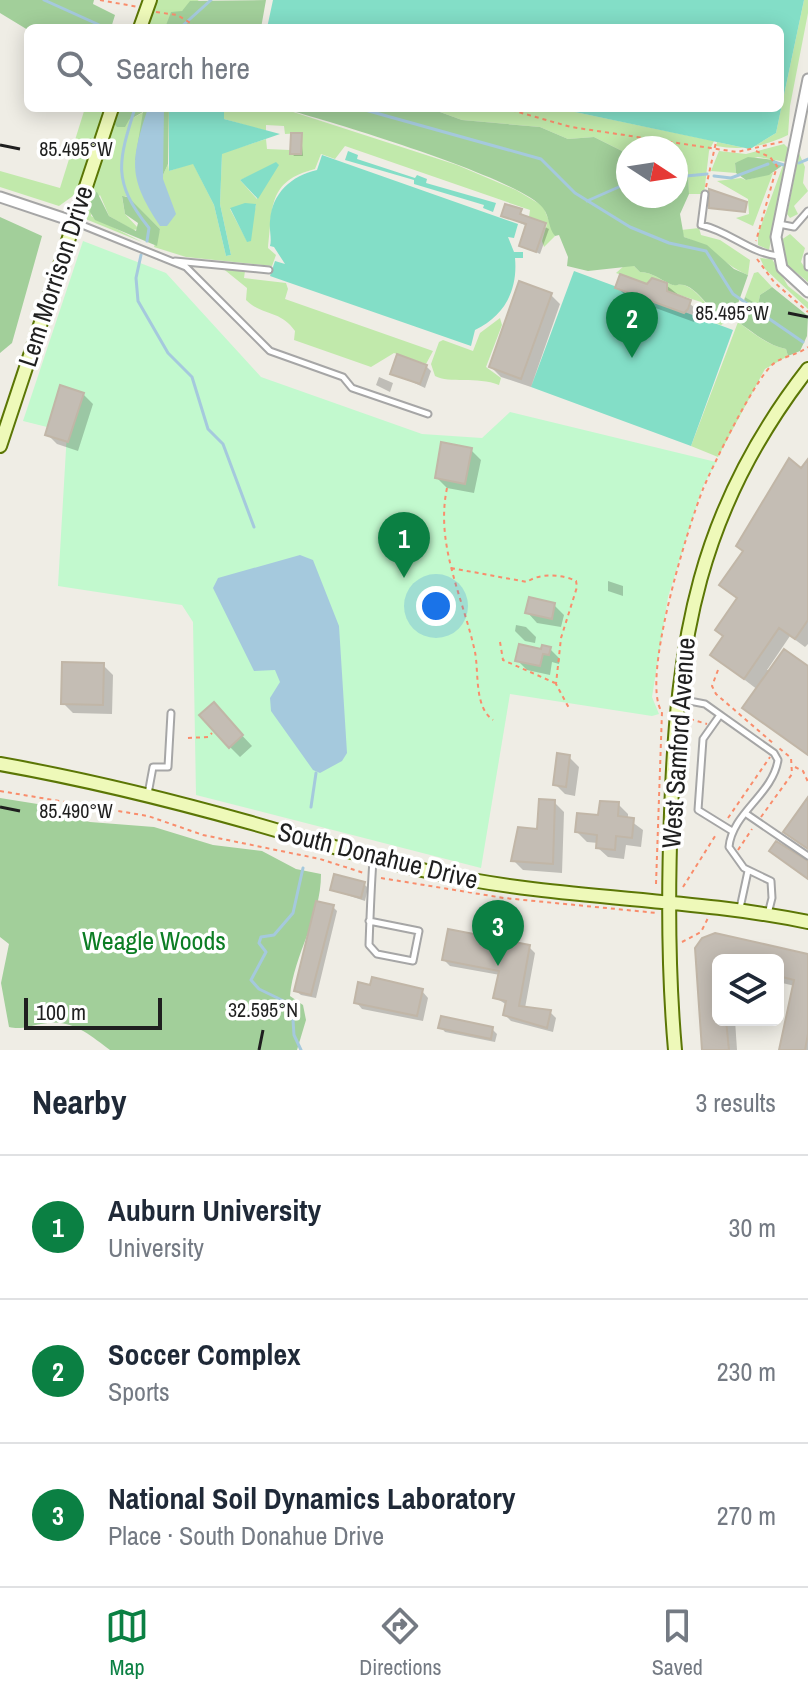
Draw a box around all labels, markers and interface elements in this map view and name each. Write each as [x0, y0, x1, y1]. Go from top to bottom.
search box [24, 24, 784, 112]
icon: search [52, 46, 96, 90]
text: Search here [116, 48, 250, 88]
text: 85.495°W [39, 135, 113, 162]
north arrow [616, 136, 688, 208]
street label: Lem Morrison Drive [9, 181, 101, 371]
pin: 2 [606, 292, 658, 358]
text: 85.495°W [695, 299, 769, 326]
pin: 1 [378, 512, 430, 578]
your location [416, 586, 456, 626]
street label: West Samford Avenue [653, 636, 703, 850]
text: 85.490°W [39, 797, 113, 824]
street label: South Donahue Drive [274, 813, 482, 897]
pin: 3 [472, 900, 524, 966]
park label: Weagle Woods [82, 923, 226, 958]
map controls [712, 954, 784, 1026]
button: layers [712, 954, 784, 1026]
scale bar [24, 994, 162, 1030]
text: 32.595°N [228, 996, 298, 1023]
text: 100 m [36, 997, 86, 1027]
text: Nearby [32, 1079, 127, 1125]
text: 3 results [695, 1085, 776, 1120]
text: Auburn University [108, 1190, 321, 1230]
text: 1 [52, 1210, 64, 1245]
text: 30 m [729, 1210, 776, 1245]
text: University [108, 1230, 204, 1265]
text: Soccer Complex [108, 1334, 301, 1374]
text: 2 [52, 1354, 64, 1389]
text: 230 m [717, 1354, 776, 1389]
text: Sports [108, 1374, 170, 1409]
text: National Soil Dynamics Laboratory [108, 1478, 515, 1518]
text: 3 [52, 1498, 64, 1533]
text: 270 m [717, 1498, 776, 1533]
text: Place · South Donahue Drive [108, 1518, 384, 1553]
tab: Map [105, 1604, 149, 1682]
tab: Directions [359, 1604, 442, 1682]
tab: Saved [652, 1604, 703, 1682]

